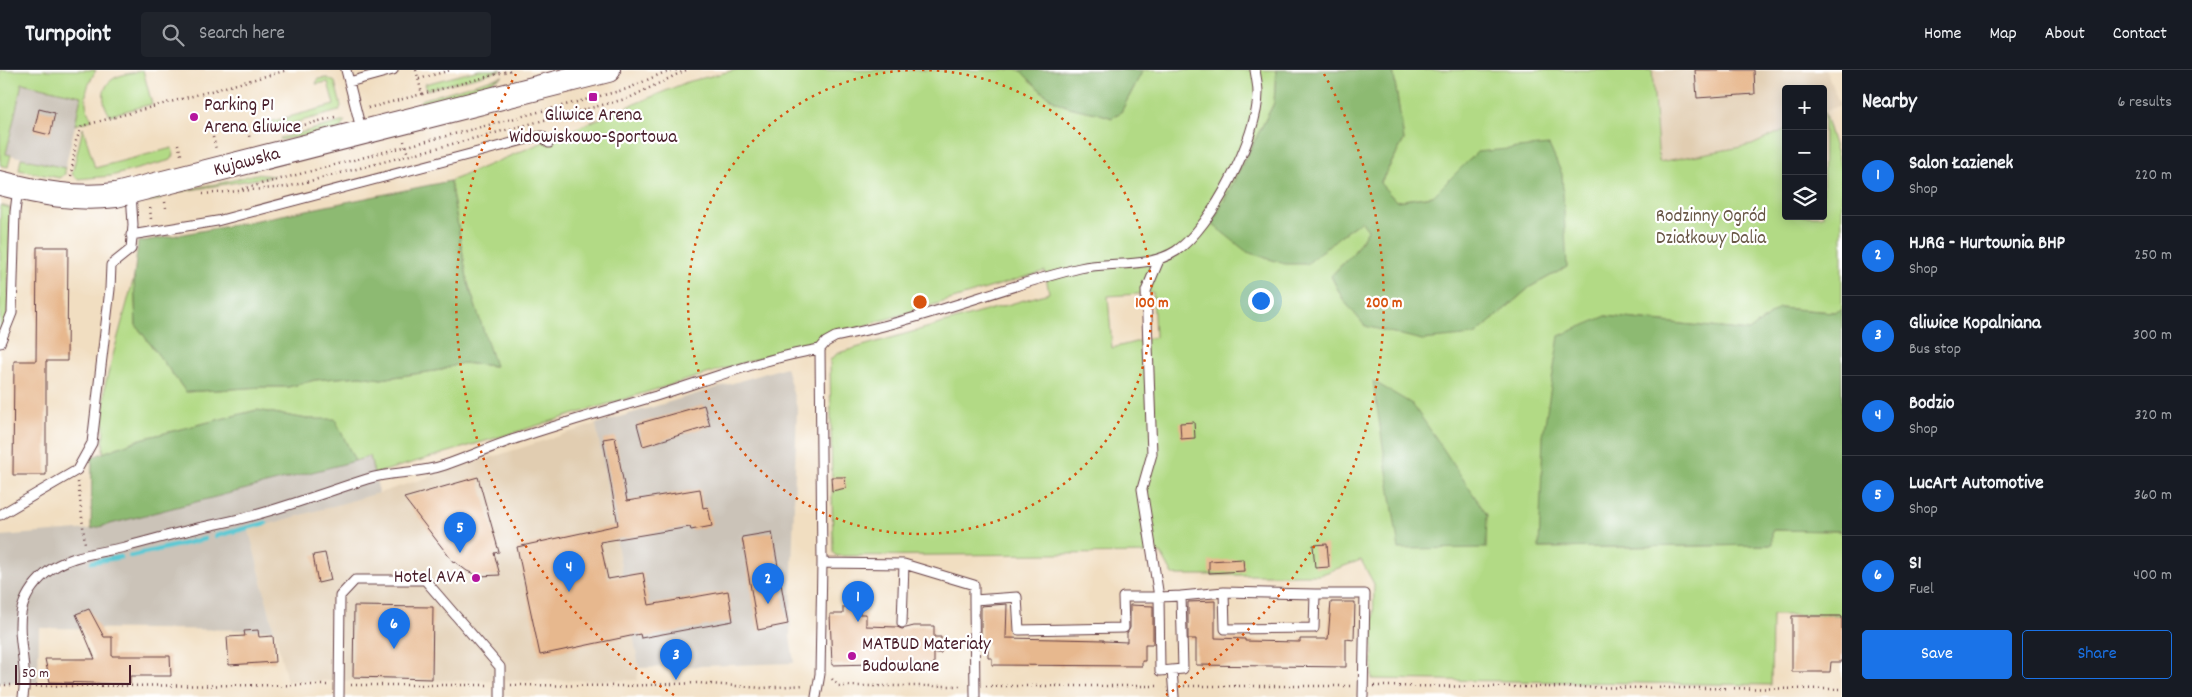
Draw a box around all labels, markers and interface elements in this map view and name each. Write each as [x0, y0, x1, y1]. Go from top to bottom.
search box [141, 12, 491, 57]
text: Turnpoint [25, 18, 111, 52]
icon: search [159, 21, 187, 49]
text: Search here [199, 21, 285, 48]
text: Home [1924, 22, 1961, 47]
text: Map [1989, 22, 2017, 47]
text: About [2045, 22, 2085, 47]
text: Contact [2113, 22, 2167, 47]
map controls [1782, 85, 1827, 220]
button: + [1782, 85, 1827, 130]
text: Nearby [1862, 88, 1917, 118]
marker: Gliwice Arena Widowiskowo-Sportowa [587, 91, 599, 103]
text: 6 results [2117, 91, 2172, 114]
place label: Parking P1 Arena Gliwice [204, 93, 301, 142]
place label: Gliwice Arena Widowiskowo-Sportowa [509, 103, 678, 152]
marker: Parking P1 Arena Gliwice [188, 111, 200, 123]
button: − [1782, 130, 1827, 175]
street label: Kujawska [211, 141, 284, 185]
text: Salon Łazienek [1909, 151, 2013, 178]
text: 1 [1876, 164, 1880, 187]
text: 220 m [2135, 164, 2172, 187]
button: layers [1782, 175, 1827, 220]
text: Shop [1909, 178, 1938, 201]
park label: Rodzinny Ogród Działkowy Dalia [1656, 204, 1767, 253]
text: HJRG - Hurtownia BHP [1909, 231, 2065, 258]
text: 2 [1875, 244, 1882, 267]
text: 250 m [2134, 244, 2172, 267]
text: Shop [1909, 258, 1938, 281]
your location [1248, 288, 1274, 314]
centre of rings [911, 293, 929, 311]
text: 100 m [1135, 293, 1169, 315]
text: 200 m [1366, 293, 1402, 315]
text: Gliwice Kopalniana [1909, 311, 2041, 338]
text: 3 [1874, 324, 1882, 347]
text: 300 m [2133, 324, 2172, 347]
text: Bus stop [1909, 338, 1961, 361]
text: Bodzio [1909, 391, 1955, 418]
text: 4 [1875, 404, 1881, 427]
text: 320 m [2135, 404, 2172, 427]
text: Shop [1909, 418, 1938, 441]
text: LucArt Automotive [1909, 471, 2044, 498]
text: 5 [1874, 484, 1882, 507]
text: 360 m [2134, 484, 2172, 507]
text: Shop [1909, 498, 1938, 521]
pin: 5 [444, 512, 476, 553]
pin: 4 [553, 551, 585, 592]
text: S1 [1909, 551, 1922, 578]
pin: 2 [752, 563, 784, 604]
text: 6 [1874, 564, 1882, 587]
text: 400 m [2133, 564, 2172, 587]
place label: Hotel AVA [394, 565, 466, 592]
marker: Hotel AVA [470, 572, 482, 584]
text: Fuel [1909, 578, 1934, 601]
pin: 1 [842, 581, 874, 622]
pin: 6 [378, 608, 410, 649]
button: Save [1862, 630, 2012, 679]
button: Share [2022, 630, 2172, 679]
place label: MATBUD Materiały Budowlane [862, 632, 991, 681]
pin: 3 [660, 639, 692, 680]
marker: MATBUD Materiały Budowlane [846, 650, 858, 662]
scale bar [15, 662, 131, 685]
text: 50 m [22, 664, 49, 684]

